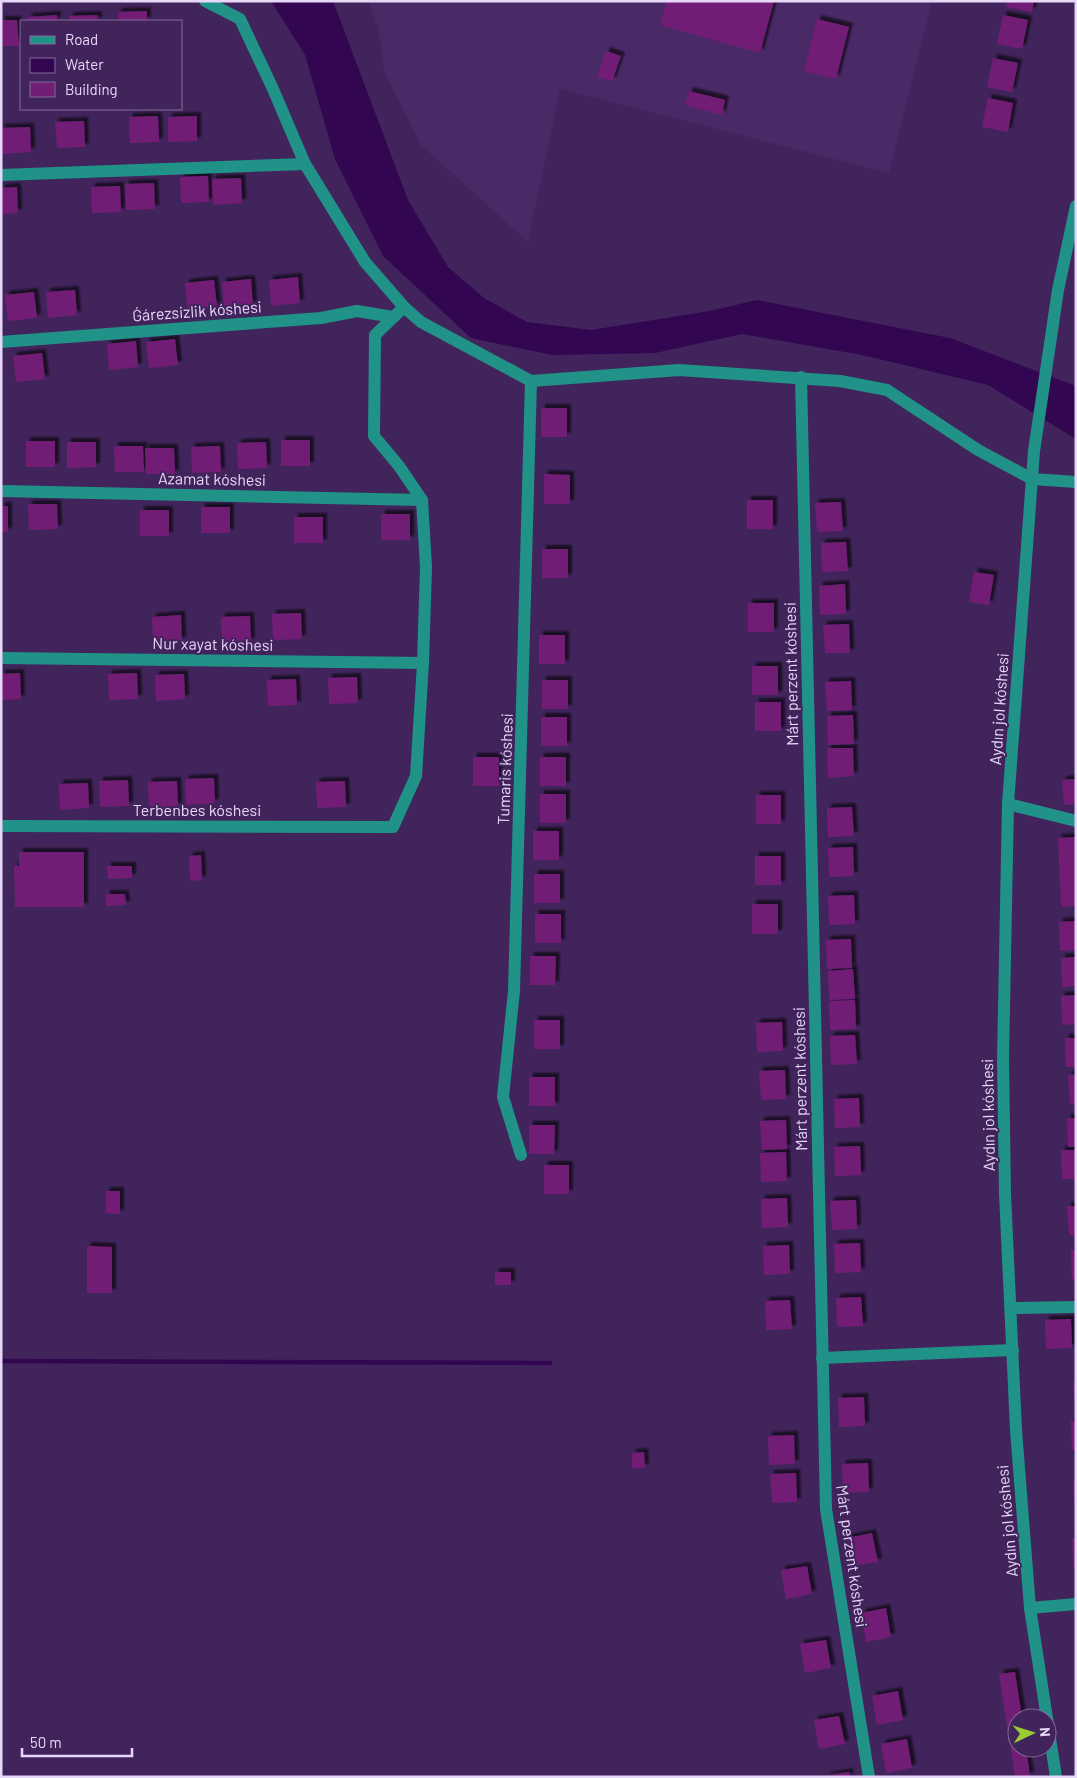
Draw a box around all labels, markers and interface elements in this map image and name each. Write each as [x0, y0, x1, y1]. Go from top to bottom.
legend [20, 20, 182, 110]
text: Road [65, 30, 98, 48]
text: Water [65, 55, 104, 73]
text: Building [65, 80, 118, 98]
street label: Ǵárezsizlik kóshesi [132, 296, 262, 325]
street label: Azamat kóshesi [158, 468, 266, 489]
street label: Márt perzent kóshesi [780, 602, 801, 746]
street label: Nur xayat kóshesi [152, 633, 274, 654]
street label: Aydın jol kóshesi [985, 652, 1012, 766]
street label: Tumaris kóshesi [493, 713, 516, 825]
street label: Terbenbes kóshesi [133, 800, 261, 819]
street label: Márt perzent kóshesi [789, 1007, 810, 1151]
street label: Aydın jol kóshesi [977, 1059, 998, 1171]
street label: Aydın jol kóshesi [992, 1464, 1021, 1578]
street label: Márt perzent kóshesi [833, 1483, 872, 1628]
north arrow [1007, 1708, 1057, 1758]
scale bar [22, 1726, 132, 1758]
text: N [1037, 1727, 1054, 1737]
text: 50 m [30, 1733, 62, 1751]

